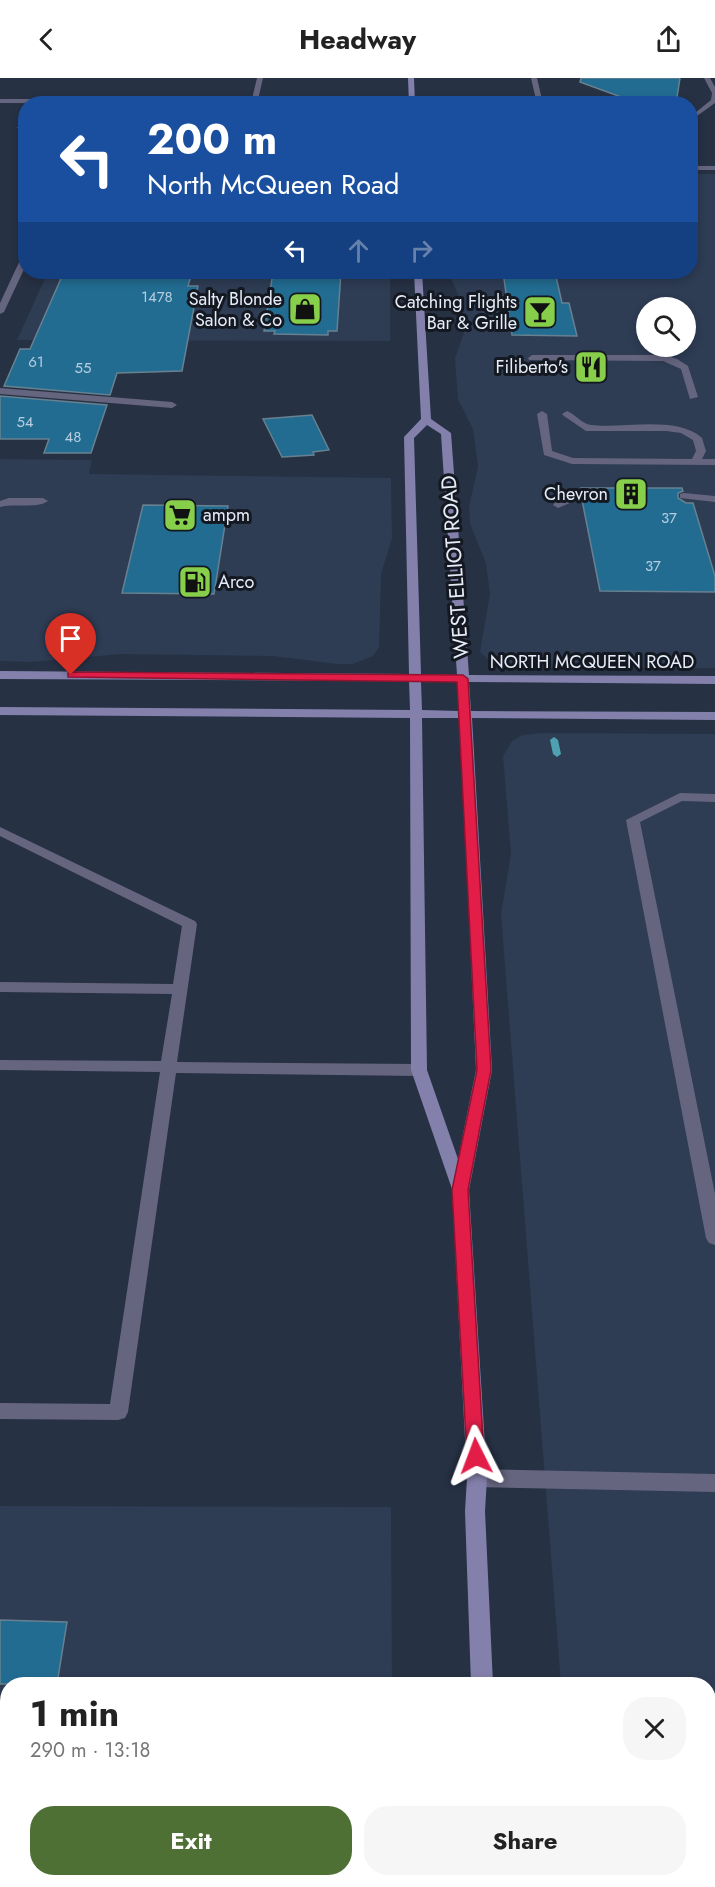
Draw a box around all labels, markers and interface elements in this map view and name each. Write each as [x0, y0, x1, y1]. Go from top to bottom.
text: Headway [299, 20, 416, 59]
icon: back [30, 23, 63, 56]
icon: share [652, 23, 685, 56]
text: 200 m [147, 109, 277, 170]
icon: left [48, 120, 126, 198]
text: North McQueen Road [147, 165, 399, 204]
icon: left [279, 234, 312, 267]
icon: ahead [342, 234, 375, 267]
icon: right [405, 234, 438, 267]
house number: 1478 [141, 286, 173, 308]
place label: Salty Blonde Salon & Co [189, 286, 282, 333]
place label: Catching Flights Bar & Grille [395, 289, 517, 336]
shop icon: Salty Blonde Salon & Co [287, 291, 323, 327]
bar icon: Catching Flights Bar & Grille [522, 294, 558, 330]
map controls [636, 297, 696, 357]
button: search [636, 297, 696, 357]
restaurant icon: Filiberto's [573, 349, 609, 385]
house number: 61 [28, 351, 44, 373]
place label: Filiberto's [496, 354, 568, 380]
house number: 55 [75, 357, 91, 379]
house number: 54 [16, 411, 34, 433]
house number: 48 [65, 426, 81, 448]
street label: WEST ELLIOT ROAD [434, 474, 476, 660]
building icon: Chevron [613, 476, 649, 512]
place label: Chevron [544, 481, 608, 507]
supermarket icon: ampm [162, 497, 198, 533]
place label: ampm [203, 502, 250, 528]
house number: 37 [661, 507, 677, 529]
house number: 37 [645, 555, 661, 577]
fuel station icon: Arco [177, 564, 213, 600]
place label: Arco [218, 569, 254, 595]
pin [45, 613, 96, 675]
icon: arrive [54, 622, 87, 655]
street label: NORTH MCQUEEN ROAD [490, 649, 694, 675]
position arrow [444, 1424, 508, 1488]
text: 1 min [30, 1687, 119, 1739]
button: close [623, 1697, 686, 1760]
text: 290 m · 13:18 [30, 1736, 150, 1765]
button: Exit [30, 1806, 352, 1875]
button: Share [364, 1806, 686, 1875]

